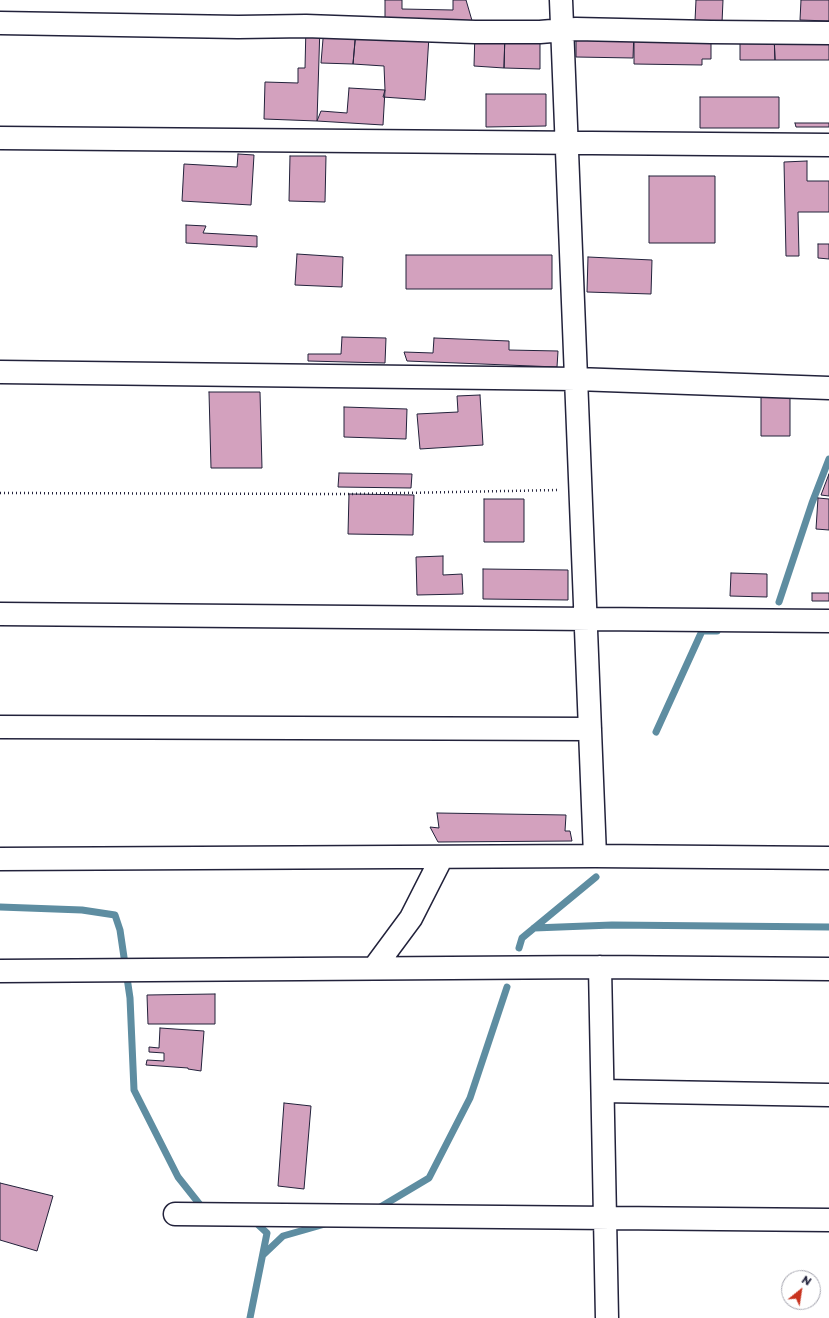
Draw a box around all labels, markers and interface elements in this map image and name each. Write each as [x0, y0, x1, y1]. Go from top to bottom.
north arrow [781, 1270, 821, 1310]
text: N [799, 1270, 815, 1290]

